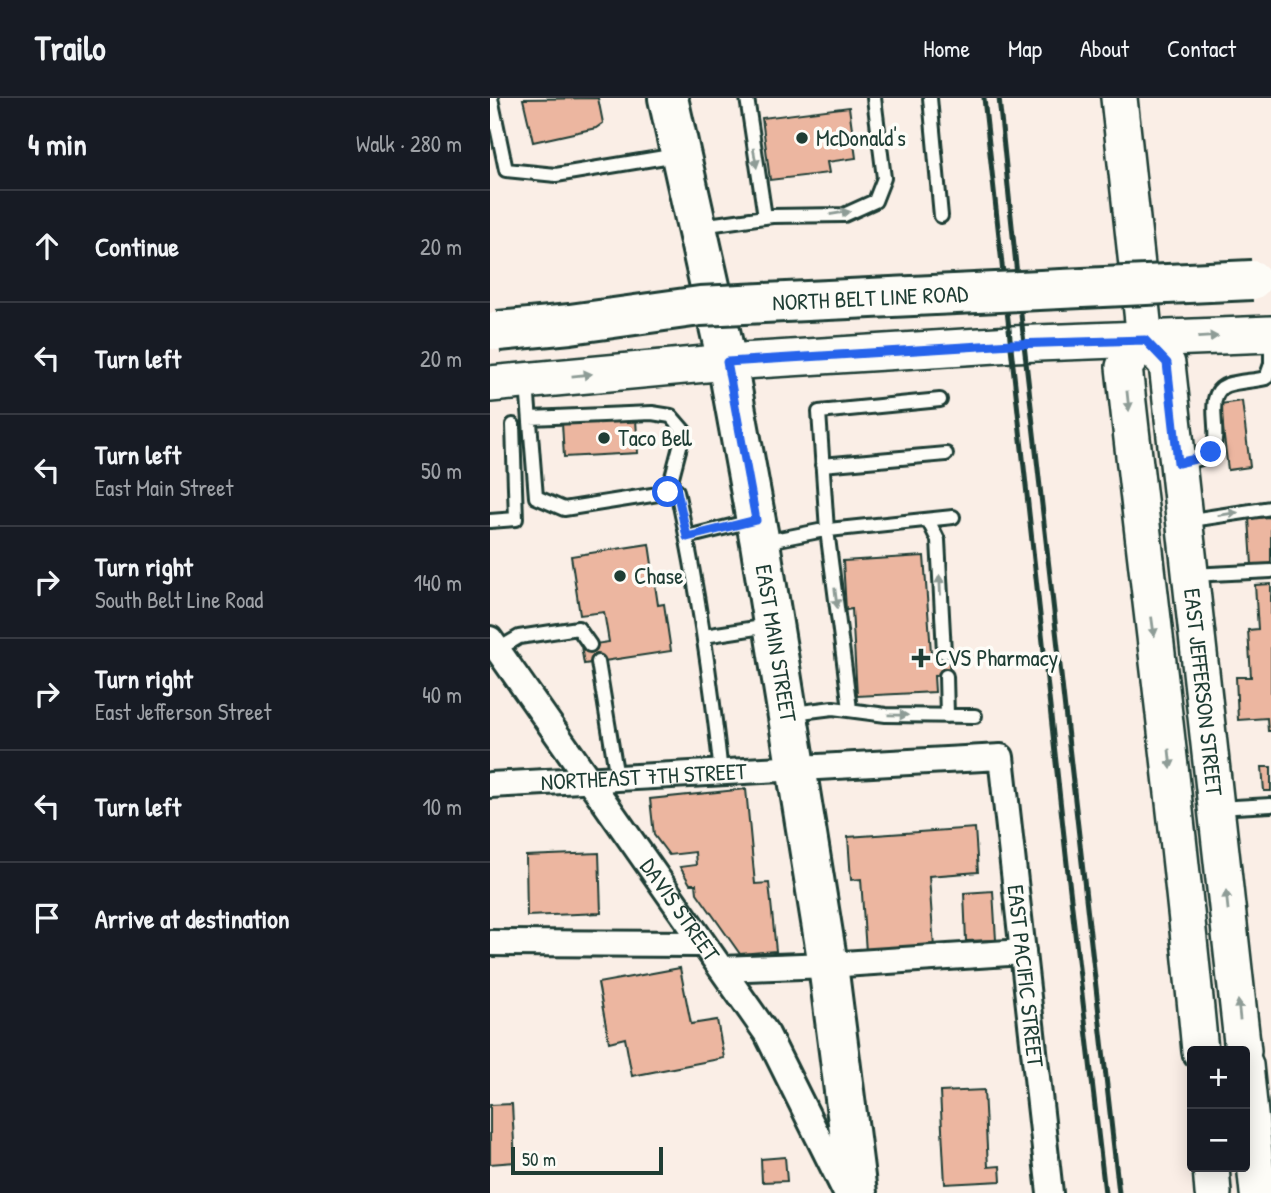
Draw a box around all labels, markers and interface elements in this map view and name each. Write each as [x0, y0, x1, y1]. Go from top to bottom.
text: Trailo [35, 26, 106, 70]
text: Home [923, 32, 970, 64]
text: Map [1008, 32, 1042, 64]
text: About [1080, 32, 1129, 64]
text: Contact [1167, 32, 1236, 64]
place label: McDonald's [816, 122, 906, 153]
text: 4 min [28, 124, 87, 164]
text: Walk · 280 m [356, 128, 462, 159]
marker: McDonald's [794, 130, 810, 146]
one-way arrow [750, 147, 761, 169]
one-way arrow [829, 207, 851, 218]
icon: ahead [28, 227, 66, 265]
text: Continue [95, 229, 179, 264]
text: 20 m [420, 231, 462, 262]
street label: NORTH BELT LINE ROAD [772, 277, 969, 318]
one-way arrow [1197, 332, 1219, 343]
icon: left [28, 339, 66, 377]
text: Turn left [95, 341, 181, 376]
text: 20 m [420, 343, 462, 374]
one-way arrow [571, 369, 593, 380]
one-way arrow [1122, 390, 1133, 412]
place label: Taco Bell [618, 422, 693, 453]
marker: Taco Bell [596, 430, 612, 446]
route end [1195, 436, 1226, 467]
text: Turn left [95, 437, 181, 472]
icon: left [28, 451, 66, 489]
text: 50 m [421, 455, 462, 486]
text: East Main Street [95, 472, 233, 503]
route start [652, 476, 683, 507]
one-way arrow [1217, 508, 1239, 519]
text: Turn right [95, 549, 193, 584]
place label: Chase [634, 560, 683, 591]
street label: EAST MAIN STREET [749, 562, 805, 724]
icon: right [28, 563, 66, 601]
text: 140 m [414, 567, 462, 598]
marker: Chase [612, 568, 628, 584]
one-way arrow [935, 573, 946, 595]
text: South Belt Line Road [95, 584, 263, 615]
one-way arrow [830, 587, 841, 609]
street label: EAST JEFFERSON STREET [1177, 587, 1231, 797]
one-way arrow [1148, 616, 1159, 638]
place label: CVS Pharmacy [935, 642, 1059, 673]
marker: CVS Pharmacy [913, 650, 929, 666]
text: Turn right [95, 661, 193, 696]
icon: right [28, 675, 66, 713]
text: 40 m [422, 679, 462, 710]
text: East Jefferson Street [95, 696, 271, 727]
one-way arrow [888, 709, 910, 721]
one-way arrow [1164, 748, 1175, 770]
street label: NORTHEAST 7TH STREET [540, 755, 748, 797]
icon: left [28, 787, 66, 825]
text: Turn left [95, 789, 181, 824]
text: 10 m [422, 791, 462, 822]
street label: DAVIS STREET [634, 852, 728, 968]
street label: EAST PACIFIC STREET [1000, 883, 1052, 1069]
one-way arrow [1222, 889, 1233, 911]
icon: arrive [28, 899, 66, 937]
text: Arrive at destination [95, 901, 290, 936]
one-way arrow [1233, 998, 1244, 1020]
map controls [1187, 1046, 1250, 1172]
button: + [1187, 1046, 1250, 1109]
button: − [1187, 1109, 1250, 1172]
scale bar [511, 1144, 663, 1176]
text: 50 m [522, 1146, 556, 1172]

